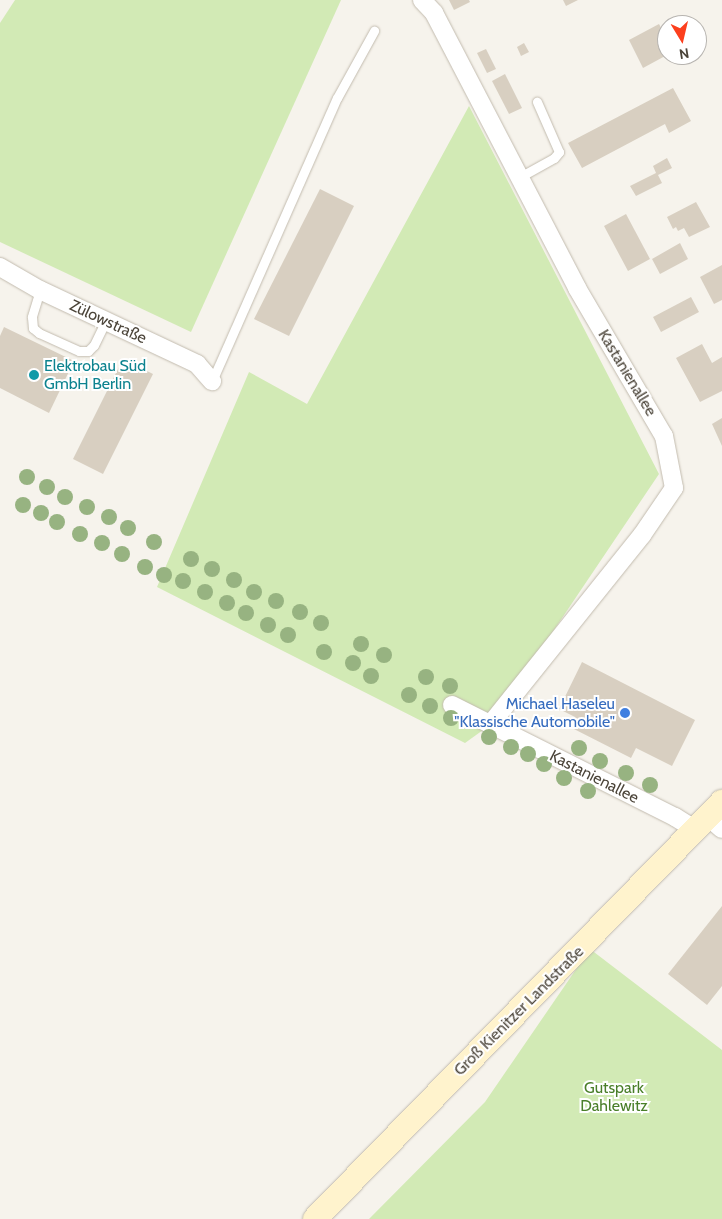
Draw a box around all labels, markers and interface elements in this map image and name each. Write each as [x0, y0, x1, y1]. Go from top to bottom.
north arrow [657, 15, 707, 65]
text: N [678, 44, 690, 63]
street label: Zülowstraße [66, 296, 150, 348]
street label: Kastanienallee [594, 326, 660, 420]
place label: Elektrobau Süd GmbH Berlin [44, 356, 146, 394]
marker: Elektrobau Süd GmbH Berlin [28, 369, 40, 381]
place label: Michael Haseleu "Klassische Automobile" [454, 694, 615, 732]
marker: Michael Haseleu "Klassische Automobile" [619, 707, 631, 719]
street label: Kastanienallee [546, 746, 642, 808]
street label: Groß Kienitzer Landstraße [450, 942, 588, 1080]
park label: Gutspark Dahlewitz [580, 1078, 648, 1116]

